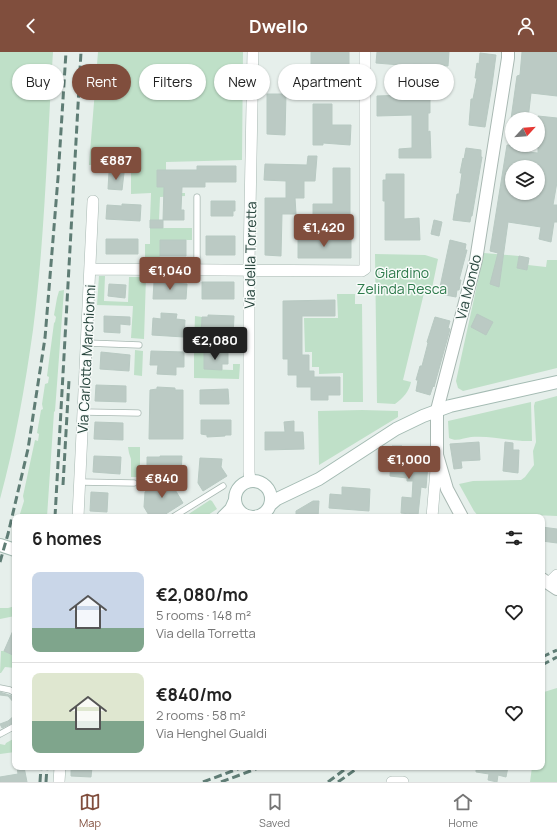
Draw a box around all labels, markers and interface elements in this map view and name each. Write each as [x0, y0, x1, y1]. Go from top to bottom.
text: Dwello [249, 14, 308, 38]
icon: back [20, 15, 42, 37]
icon: person [515, 15, 537, 37]
chip: Buy [12, 64, 64, 100]
chip: Rent [72, 64, 131, 100]
chip: Filters [139, 64, 206, 100]
chip: New [214, 64, 270, 100]
chip: Apartment [278, 64, 376, 100]
chip: House [384, 64, 454, 100]
north arrow [505, 112, 545, 152]
map controls [505, 112, 545, 200]
pin: €887 [92, 147, 140, 181]
text: €887 [100, 151, 132, 169]
button: layers [505, 160, 545, 200]
street label: Via della Torretta [240, 201, 260, 309]
pin: €1,420 [291, 214, 357, 248]
text: €1,420 [303, 218, 345, 236]
street label: Via Mondo [451, 252, 485, 322]
pin: €1,040 [137, 257, 203, 291]
text: €1,040 [148, 261, 192, 279]
park label: Giardino Zelinda Resca [357, 263, 447, 298]
street label: Via Carlotta Marchionni [73, 284, 99, 434]
pin: €2,080 [182, 327, 248, 361]
text: €2,080 [192, 331, 238, 349]
pin: €1,000 [376, 446, 442, 480]
text: €1,000 [387, 450, 431, 468]
pin: €840 [138, 465, 186, 499]
text: €840 [145, 469, 179, 487]
text: 6 homes [32, 527, 102, 550]
icon: filters [503, 527, 525, 549]
text: €2,080/mo [156, 583, 248, 606]
icon: home [64, 588, 112, 636]
icon: heart [503, 601, 525, 623]
text: 5 rooms · 148 m² [156, 606, 251, 624]
text: Via della Torretta [156, 624, 256, 642]
text: €840/mo [156, 683, 232, 706]
icon: home [64, 689, 112, 737]
icon: heart [503, 702, 525, 724]
text: 2 rooms · 58 m² [156, 706, 246, 724]
text: Via Henghel Gualdi [156, 724, 267, 742]
tab: Map [79, 791, 101, 830]
tab: Saved [259, 791, 290, 830]
tab: Home [448, 791, 478, 830]

